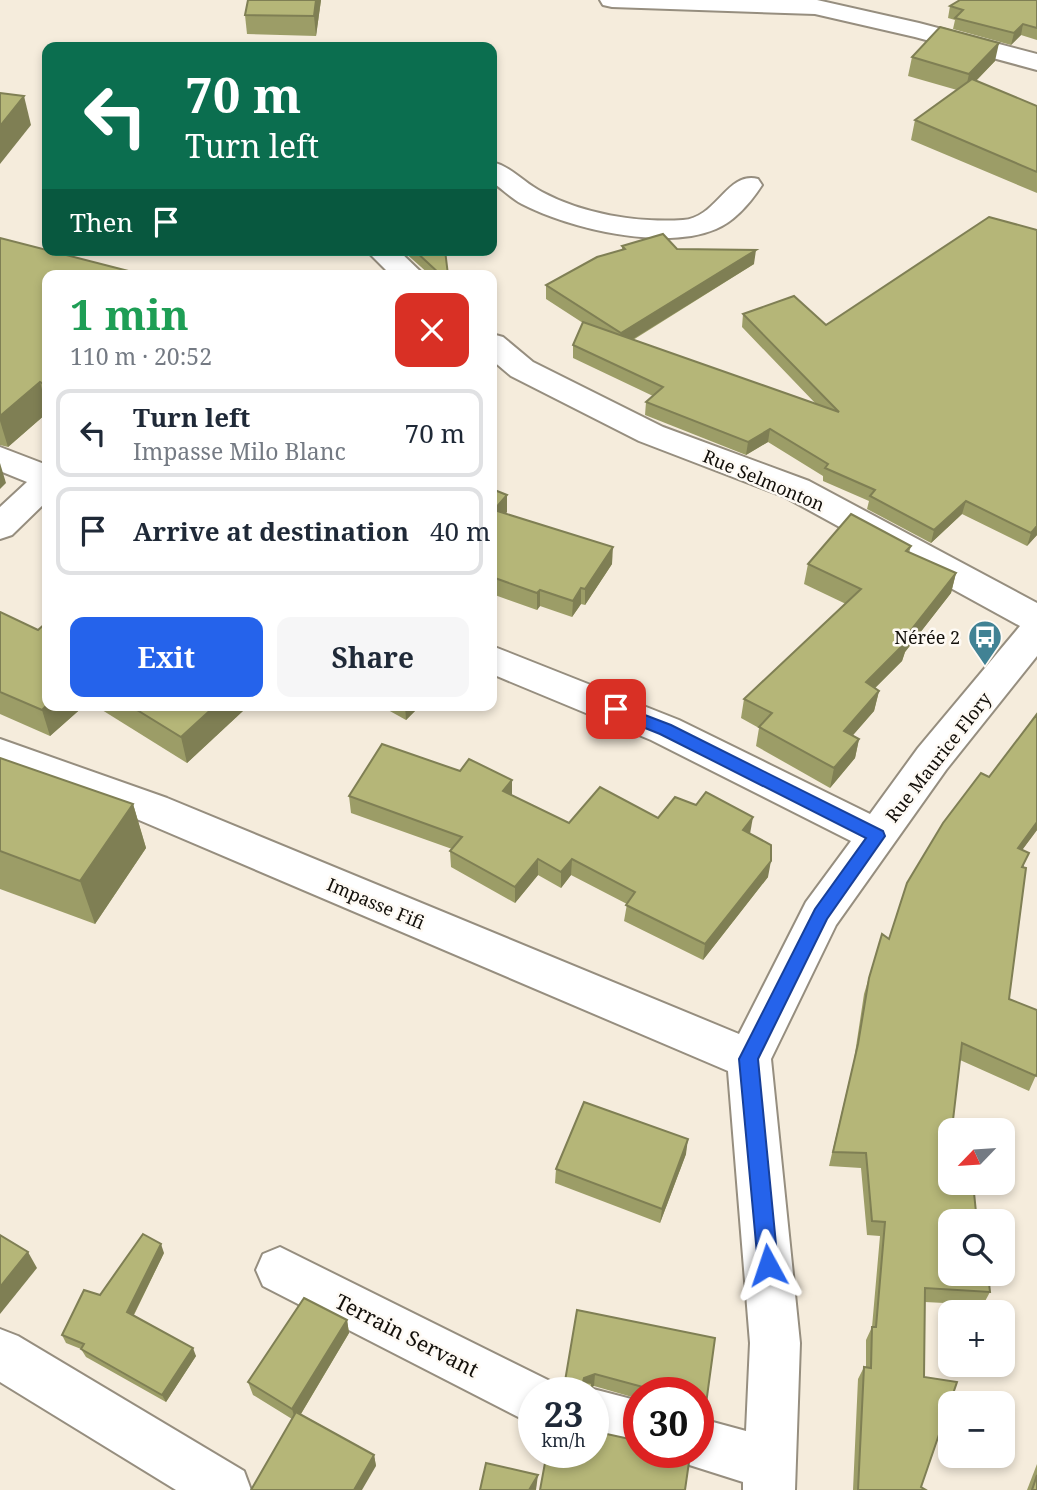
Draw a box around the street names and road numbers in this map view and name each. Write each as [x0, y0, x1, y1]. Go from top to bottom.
street label: Rue Selmonton [700, 444, 829, 517]
street label: Rue Maurice Flory [880, 686, 997, 827]
street label: Impasse Fifi [324, 872, 428, 934]
street label: Terrain Servant [331, 1287, 483, 1383]

